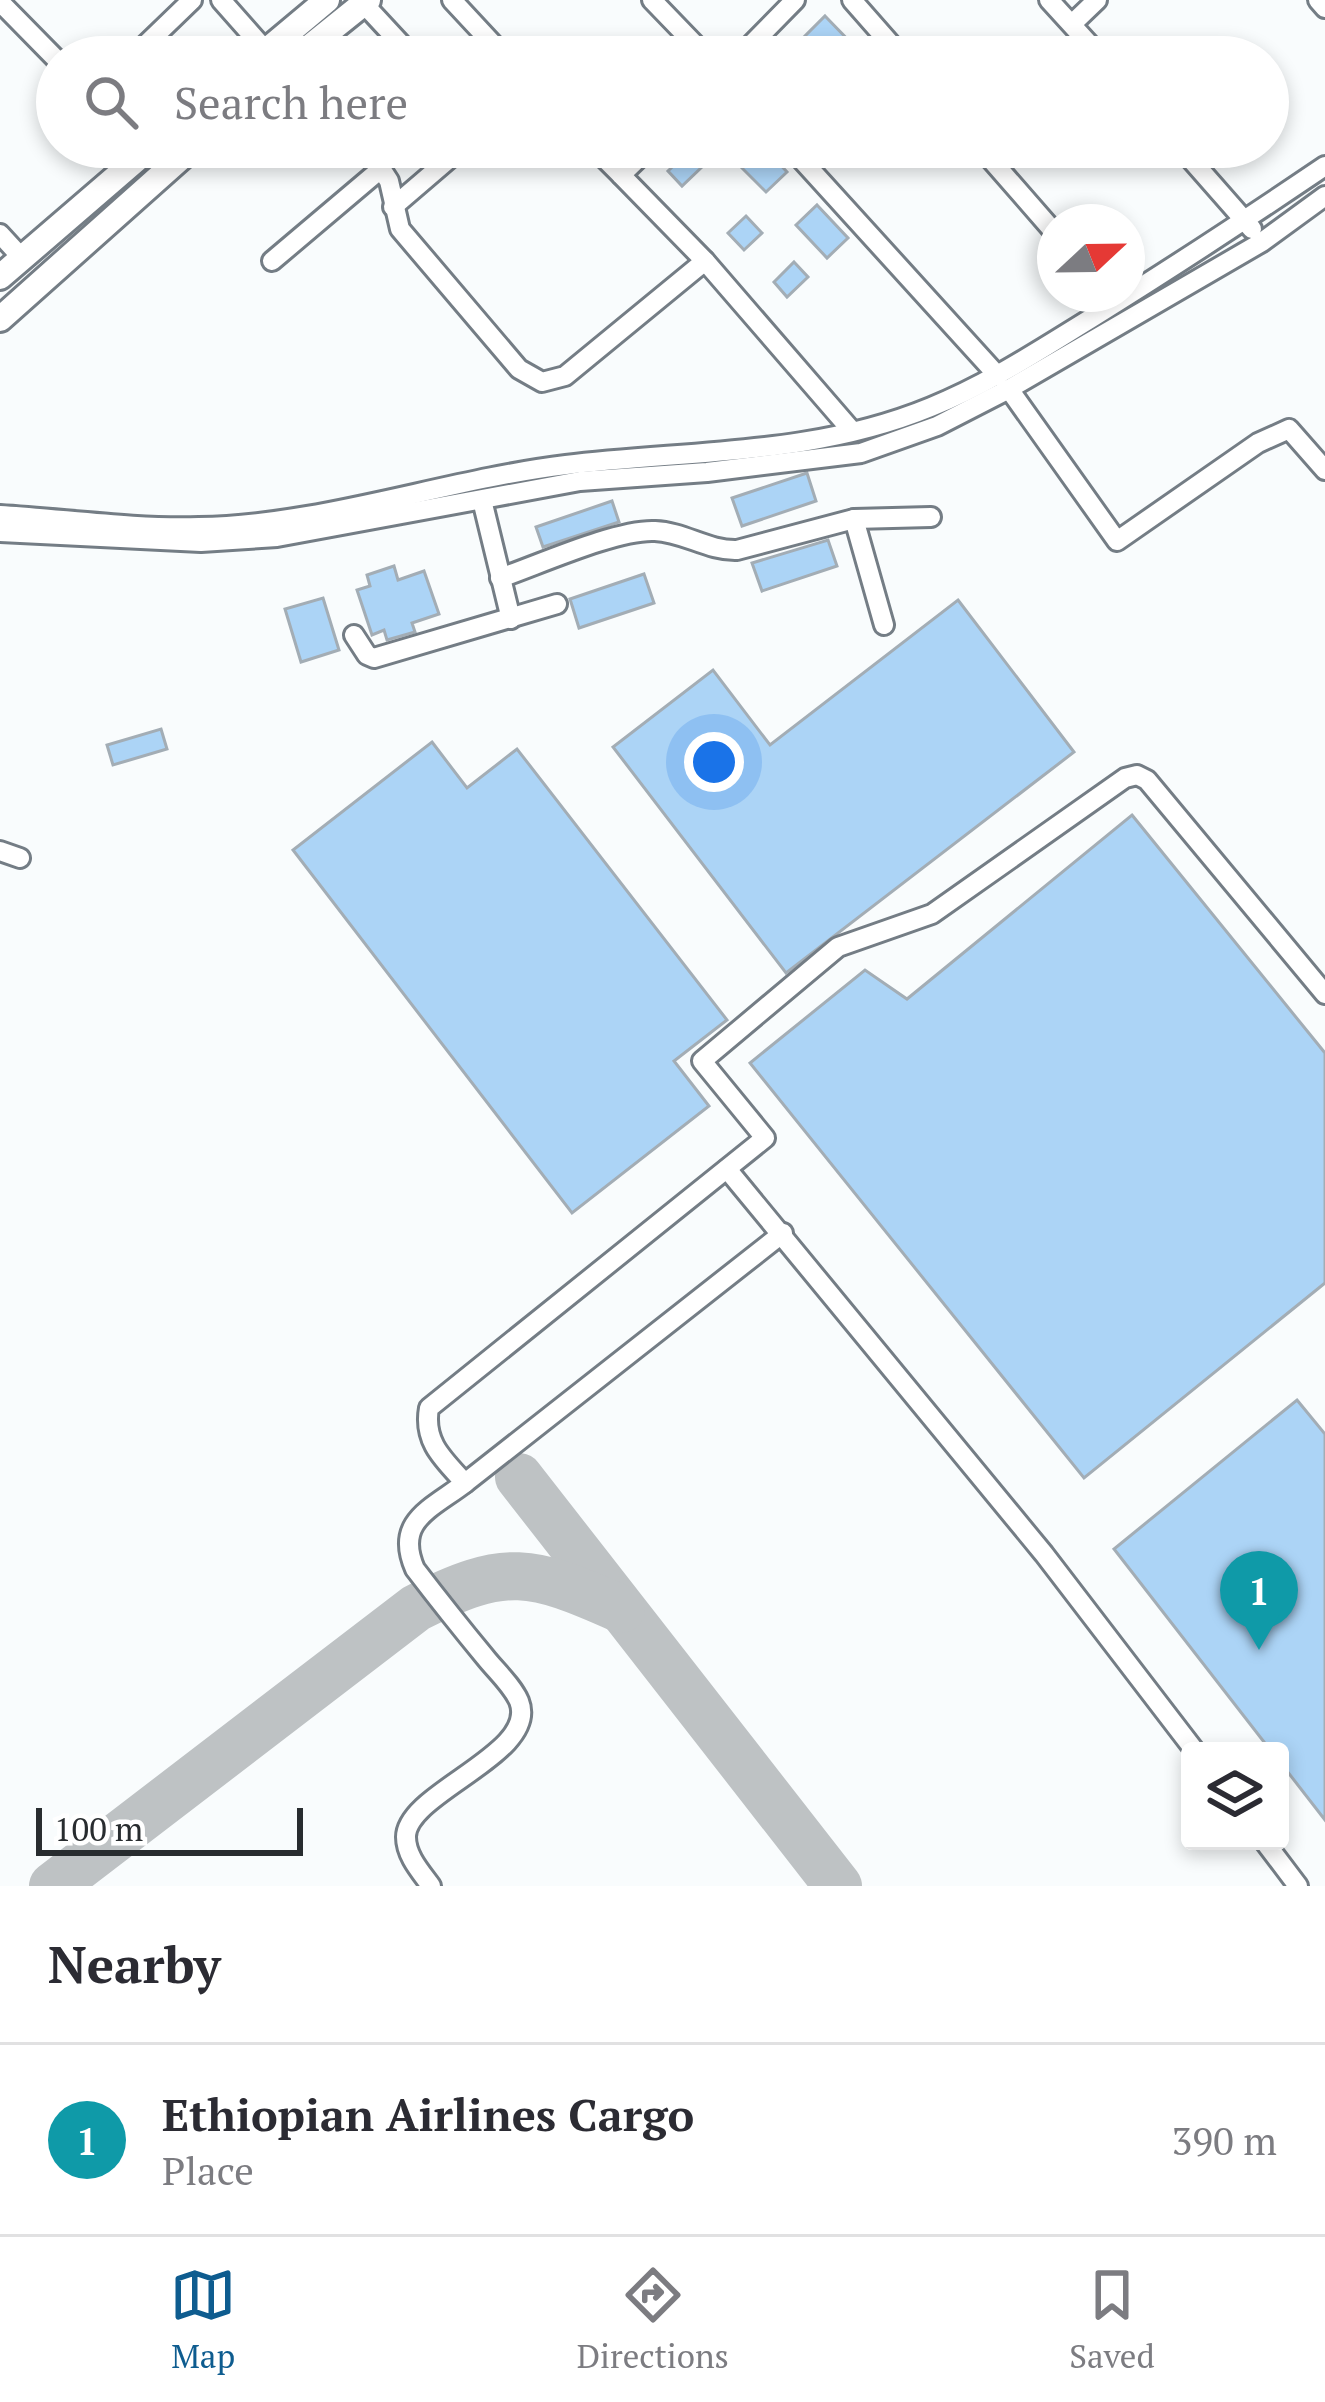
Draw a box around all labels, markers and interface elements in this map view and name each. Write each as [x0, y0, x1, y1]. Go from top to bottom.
search box [36, 36, 1289, 168]
icon: search [78, 69, 144, 135]
text: Search here [174, 72, 408, 132]
north arrow [1037, 204, 1145, 312]
your location [684, 732, 744, 792]
pin: 1 [1220, 1551, 1298, 1650]
map controls [1181, 1742, 1289, 1850]
button: layers [1181, 1742, 1289, 1850]
scale bar [36, 1802, 303, 1855]
text: 100 m [54, 1807, 143, 1850]
text: Nearby [48, 1930, 221, 1998]
text: Ethiopian Airlines Cargo [162, 2084, 694, 2144]
text: 1 [76, 2114, 98, 2166]
text: 390 m [1172, 2114, 1277, 2166]
text: Place [162, 2144, 254, 2196]
tab: Map [170, 2262, 236, 2377]
tab: Directions [577, 2262, 729, 2377]
tab: Saved [1069, 2262, 1155, 2377]

